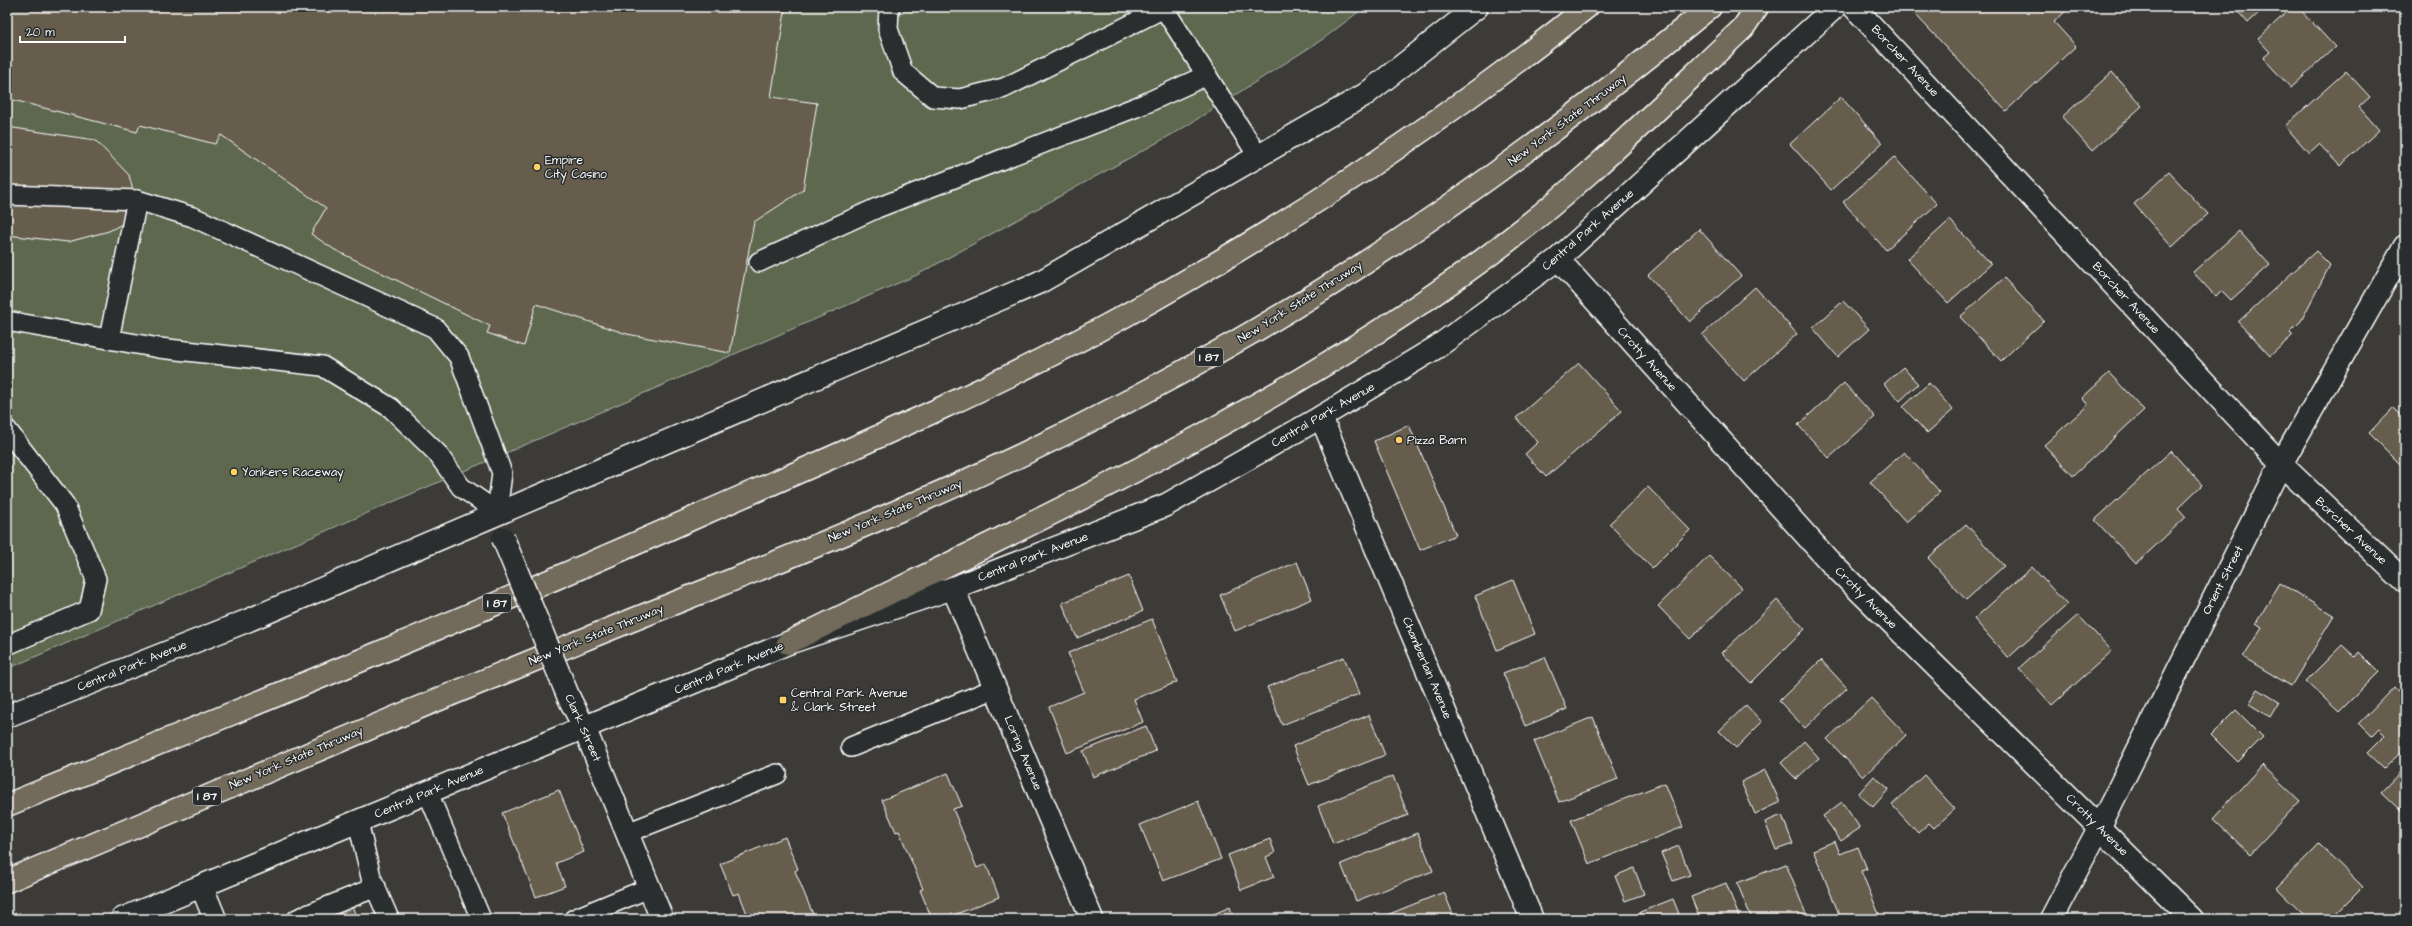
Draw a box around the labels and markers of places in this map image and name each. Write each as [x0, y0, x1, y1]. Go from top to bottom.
place label: Empire City Casino [545, 152, 607, 184]
marker: Empire City Casino [532, 162, 542, 172]
place label: Pizza Barn [1407, 432, 1467, 449]
marker: Pizza Barn [1394, 435, 1404, 445]
place label: Yonkers Raceway [242, 464, 344, 482]
marker: Yonkers Raceway [229, 467, 239, 477]
place label: Central Park Avenue & Clark Street [791, 685, 908, 716]
marker: Central Park Avenue & Clark Street [778, 695, 788, 705]

